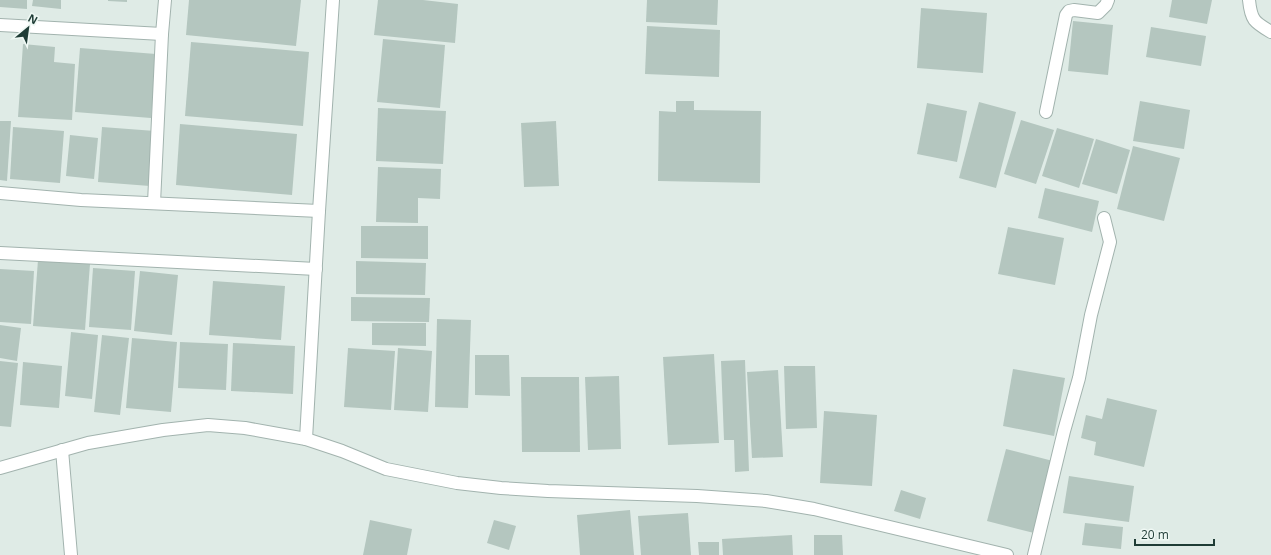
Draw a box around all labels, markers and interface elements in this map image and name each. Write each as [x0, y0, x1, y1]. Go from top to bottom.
north arrow [8, 8, 48, 48]
text: N [26, 10, 41, 28]
scale bar [1135, 521, 1214, 547]
text: 20 m [1141, 526, 1169, 543]

